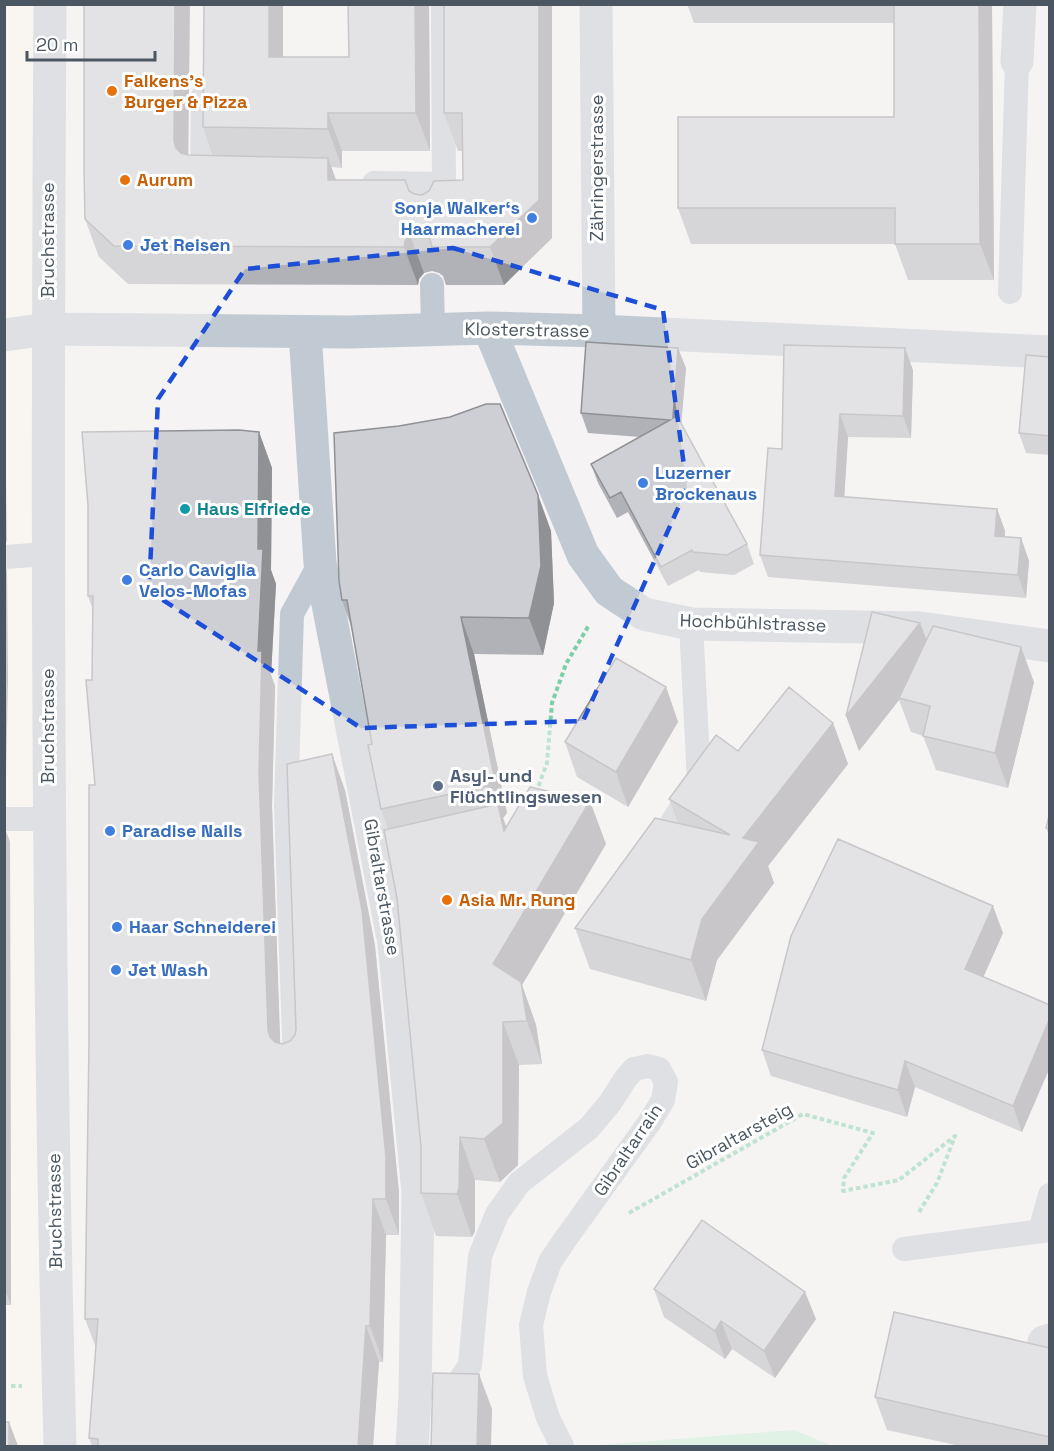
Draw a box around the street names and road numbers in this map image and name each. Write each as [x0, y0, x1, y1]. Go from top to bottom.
street label: Zähringerstrasse [585, 95, 608, 241]
street label: Bruchstrasse [36, 182, 59, 298]
street label: Klosterstrasse [464, 317, 590, 342]
street label: Hochbühlstrasse [679, 608, 827, 637]
street label: Bruchstrasse [36, 668, 59, 784]
street label: Gibraltarstrasse [359, 817, 406, 957]
street label: Gibraltarsteig [682, 1097, 796, 1174]
street label: Gibraltarrain [588, 1099, 667, 1200]
street label: Bruchstrasse [42, 1153, 67, 1269]

